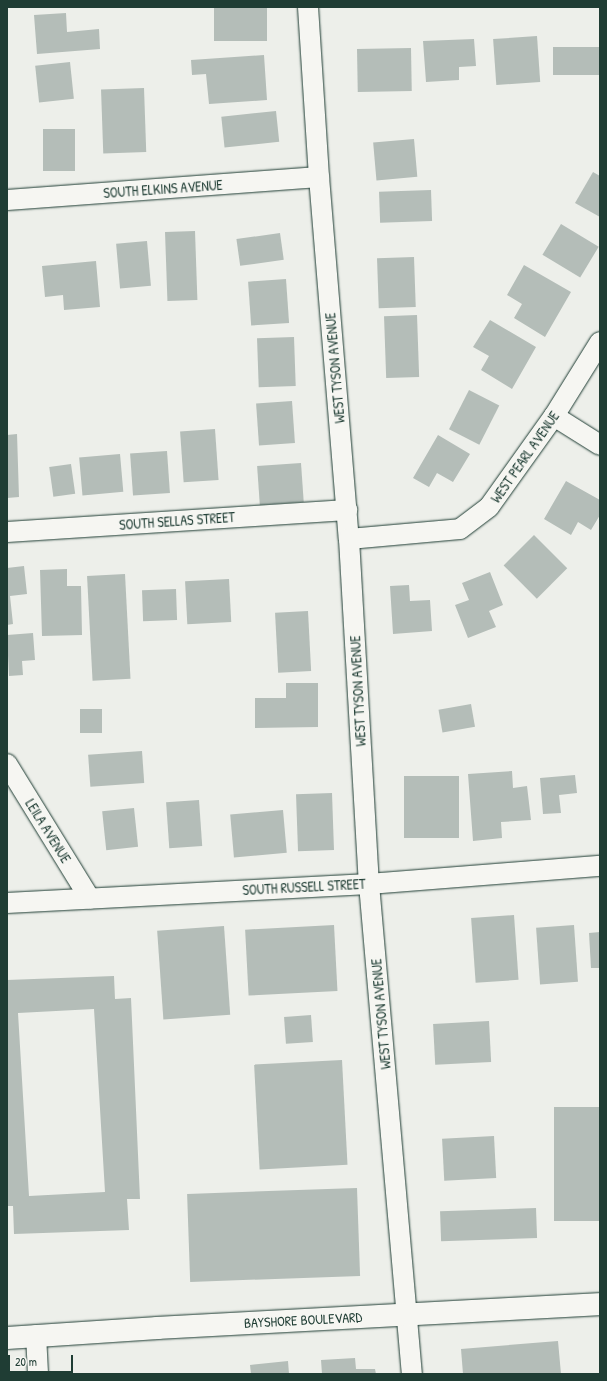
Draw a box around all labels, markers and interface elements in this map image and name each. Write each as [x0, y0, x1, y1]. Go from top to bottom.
street label: SOUTH ELKINS AVENUE [103, 176, 223, 202]
street label: WEST TYSON AVENUE [322, 312, 348, 424]
street label: WEST PEARL AVENUE [487, 408, 563, 506]
street label: SOUTH SELLAS STREET [119, 509, 235, 533]
street label: WEST TYSON AVENUE [347, 635, 369, 747]
street label: LEILA AVENUE [22, 796, 74, 866]
street label: SOUTH RUSSELL STREET [242, 875, 366, 899]
street label: WEST TYSON AVENUE [368, 958, 394, 1070]
street label: BAYSHORE BOULEVARD [243, 1309, 363, 1331]
scale bar [10, 1347, 75, 1373]
text: 20 m [15, 1353, 37, 1370]

